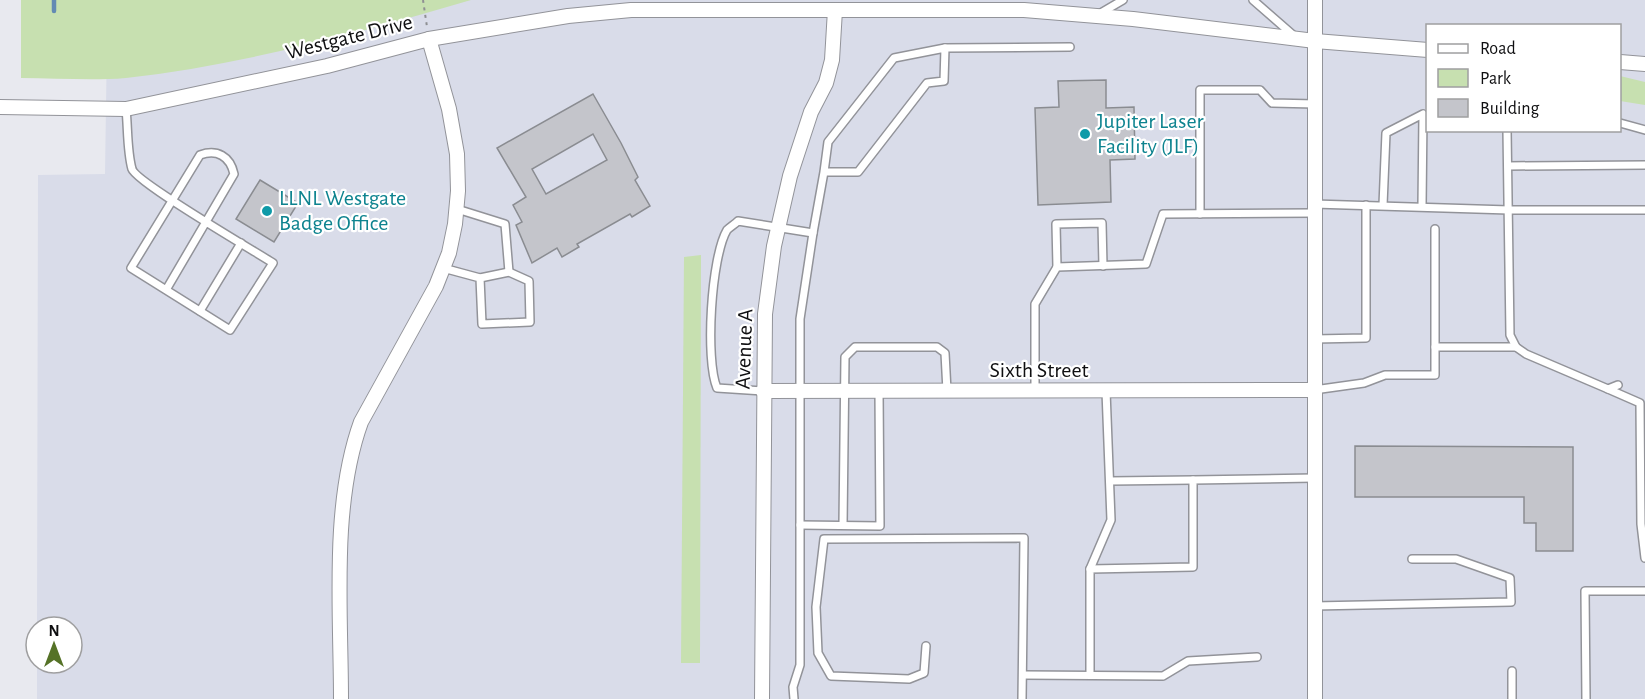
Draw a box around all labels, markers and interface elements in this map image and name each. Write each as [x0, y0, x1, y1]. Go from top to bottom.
street label: Westgate Drive [283, 11, 415, 63]
legend [1426, 24, 1621, 132]
text: Road [1480, 40, 1516, 58]
text: Park [1480, 70, 1512, 88]
text: Building [1480, 100, 1540, 118]
place label: Jupiter Laser Facility (JLF) [1097, 110, 1204, 157]
marker: Jupiter Laser Facility (JLF) [1078, 127, 1092, 141]
place label: LLNL Westgate Badge Office [279, 187, 406, 234]
marker: LLNL Westgate Badge Office [260, 204, 274, 218]
street label: Avenue A [732, 308, 756, 390]
street label: Sixth Street [989, 359, 1089, 381]
north arrow [24, 615, 84, 675]
text: N [48, 623, 60, 639]

